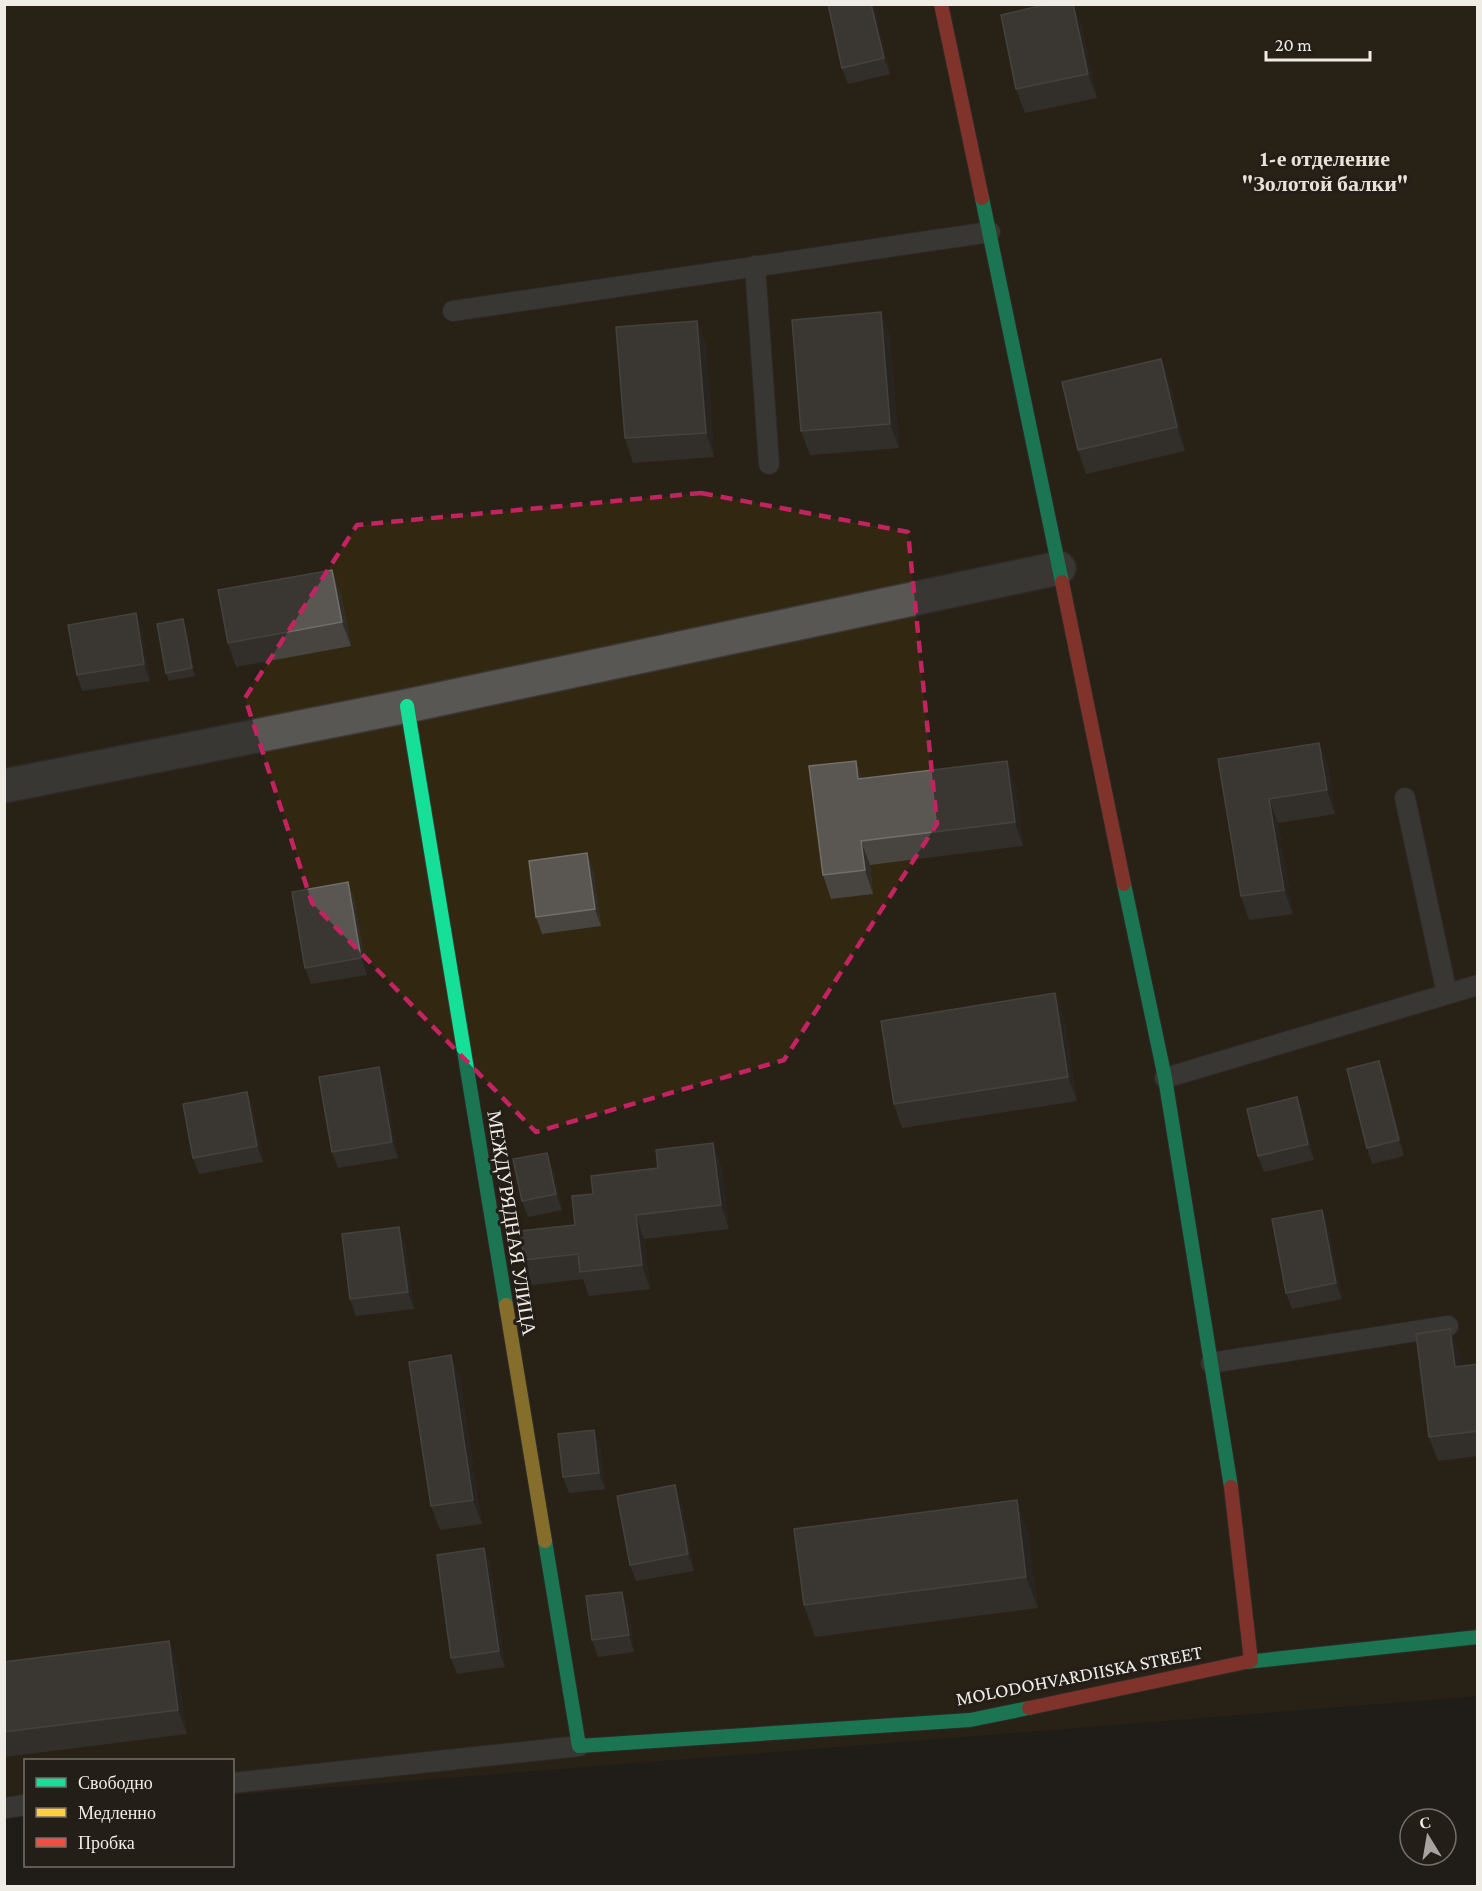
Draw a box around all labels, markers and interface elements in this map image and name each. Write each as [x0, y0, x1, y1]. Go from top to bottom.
scale bar [1266, 24, 1370, 62]
text: 20 m [1275, 35, 1312, 55]
district label: 1-е отделение "Золотой балки" [1242, 146, 1408, 196]
street label: МЕЖДУРЯДНАЯ УЛИЦА [482, 1109, 541, 1338]
street label: MOLODOHVARDIISKA STREET [954, 1640, 1204, 1710]
legend [24, 1759, 234, 1867]
text: Свободно [78, 1773, 153, 1793]
text: Медленно [78, 1803, 156, 1823]
north arrow [1398, 1807, 1458, 1867]
text: С [1418, 1813, 1433, 1832]
text: Пробка [78, 1833, 135, 1853]

